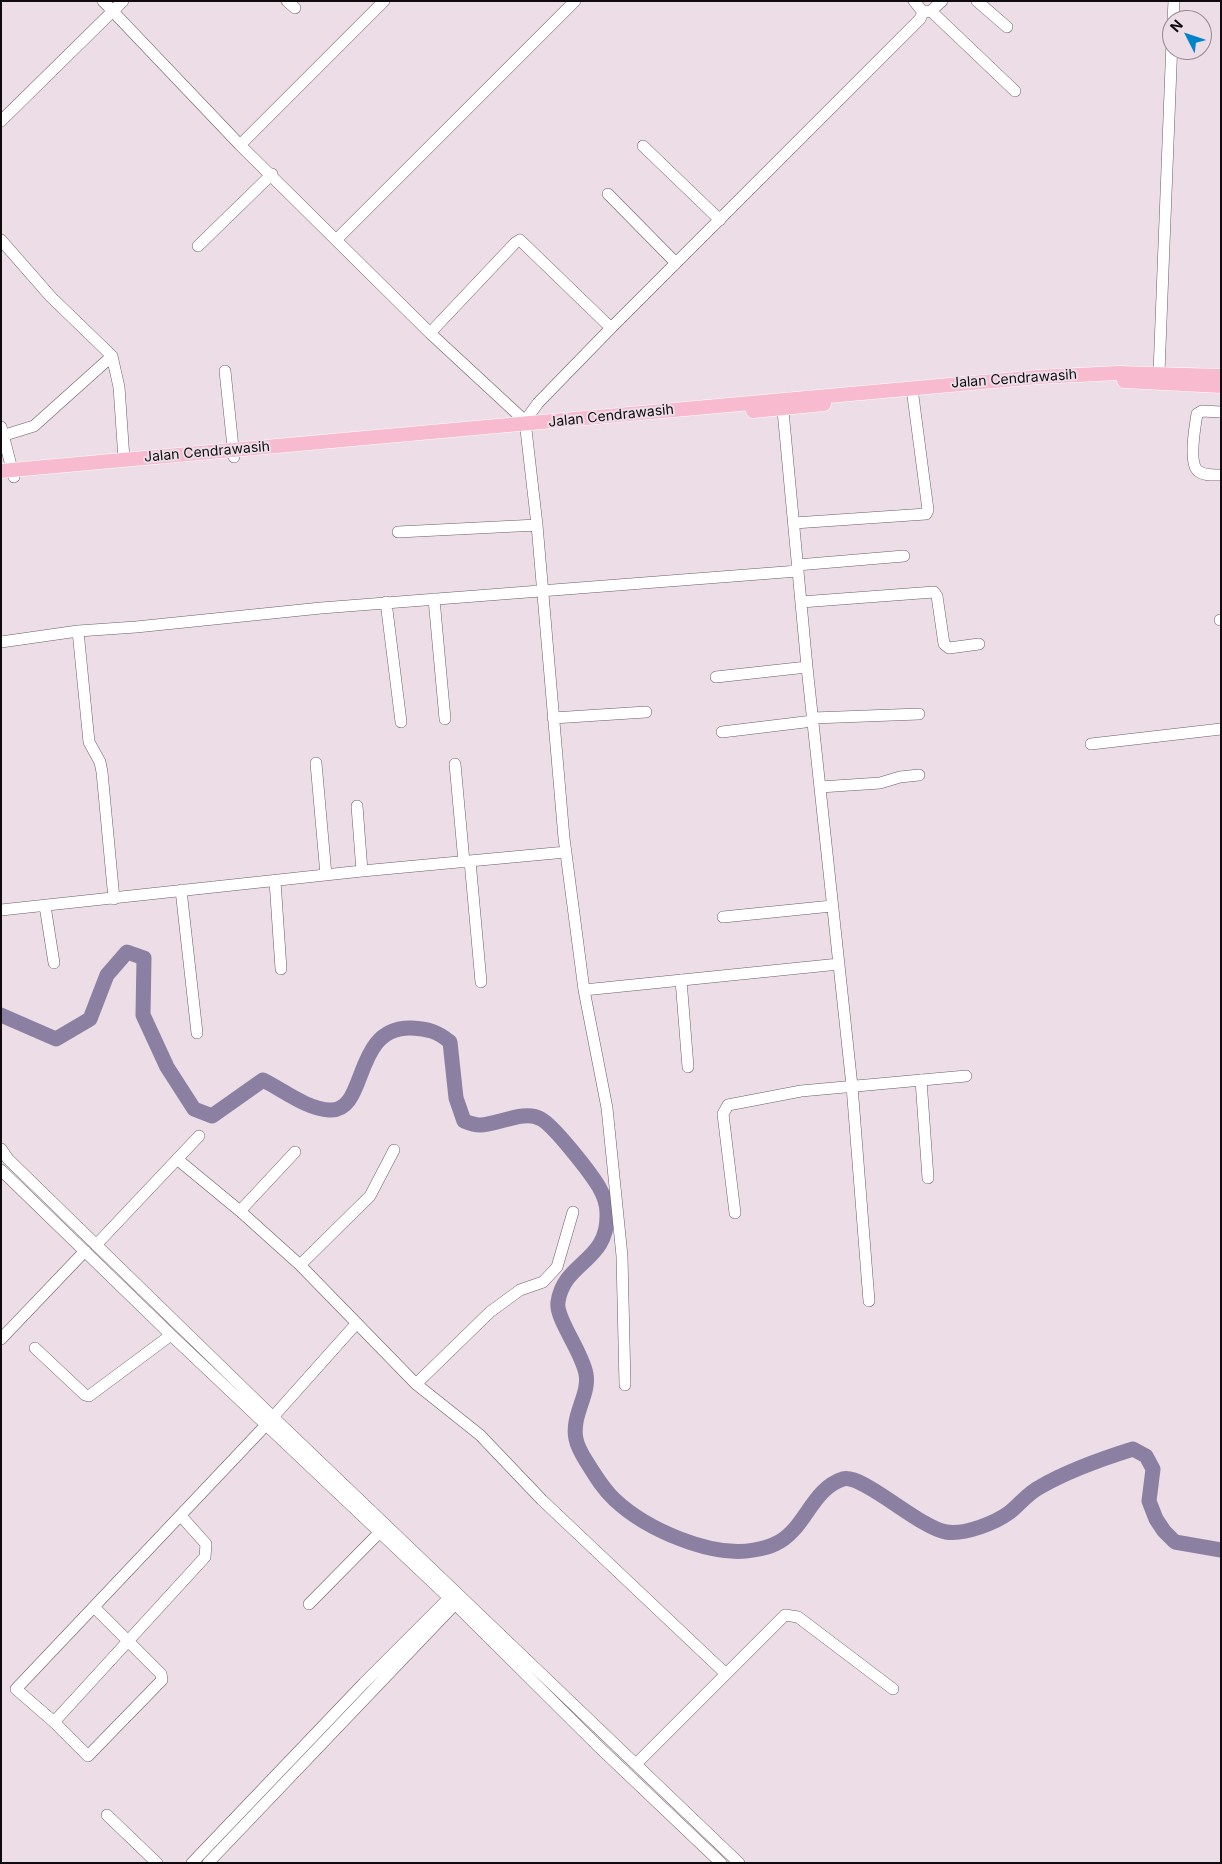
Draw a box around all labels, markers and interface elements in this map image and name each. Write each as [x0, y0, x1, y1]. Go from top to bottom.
north arrow [1162, 10, 1212, 60]
text: N [1166, 16, 1186, 35]
street label: Jalan Cendrawasih [951, 366, 1077, 392]
street label: Jalan Cendrawasih [547, 401, 675, 431]
street label: Jalan Cendrawasih [143, 438, 271, 466]

